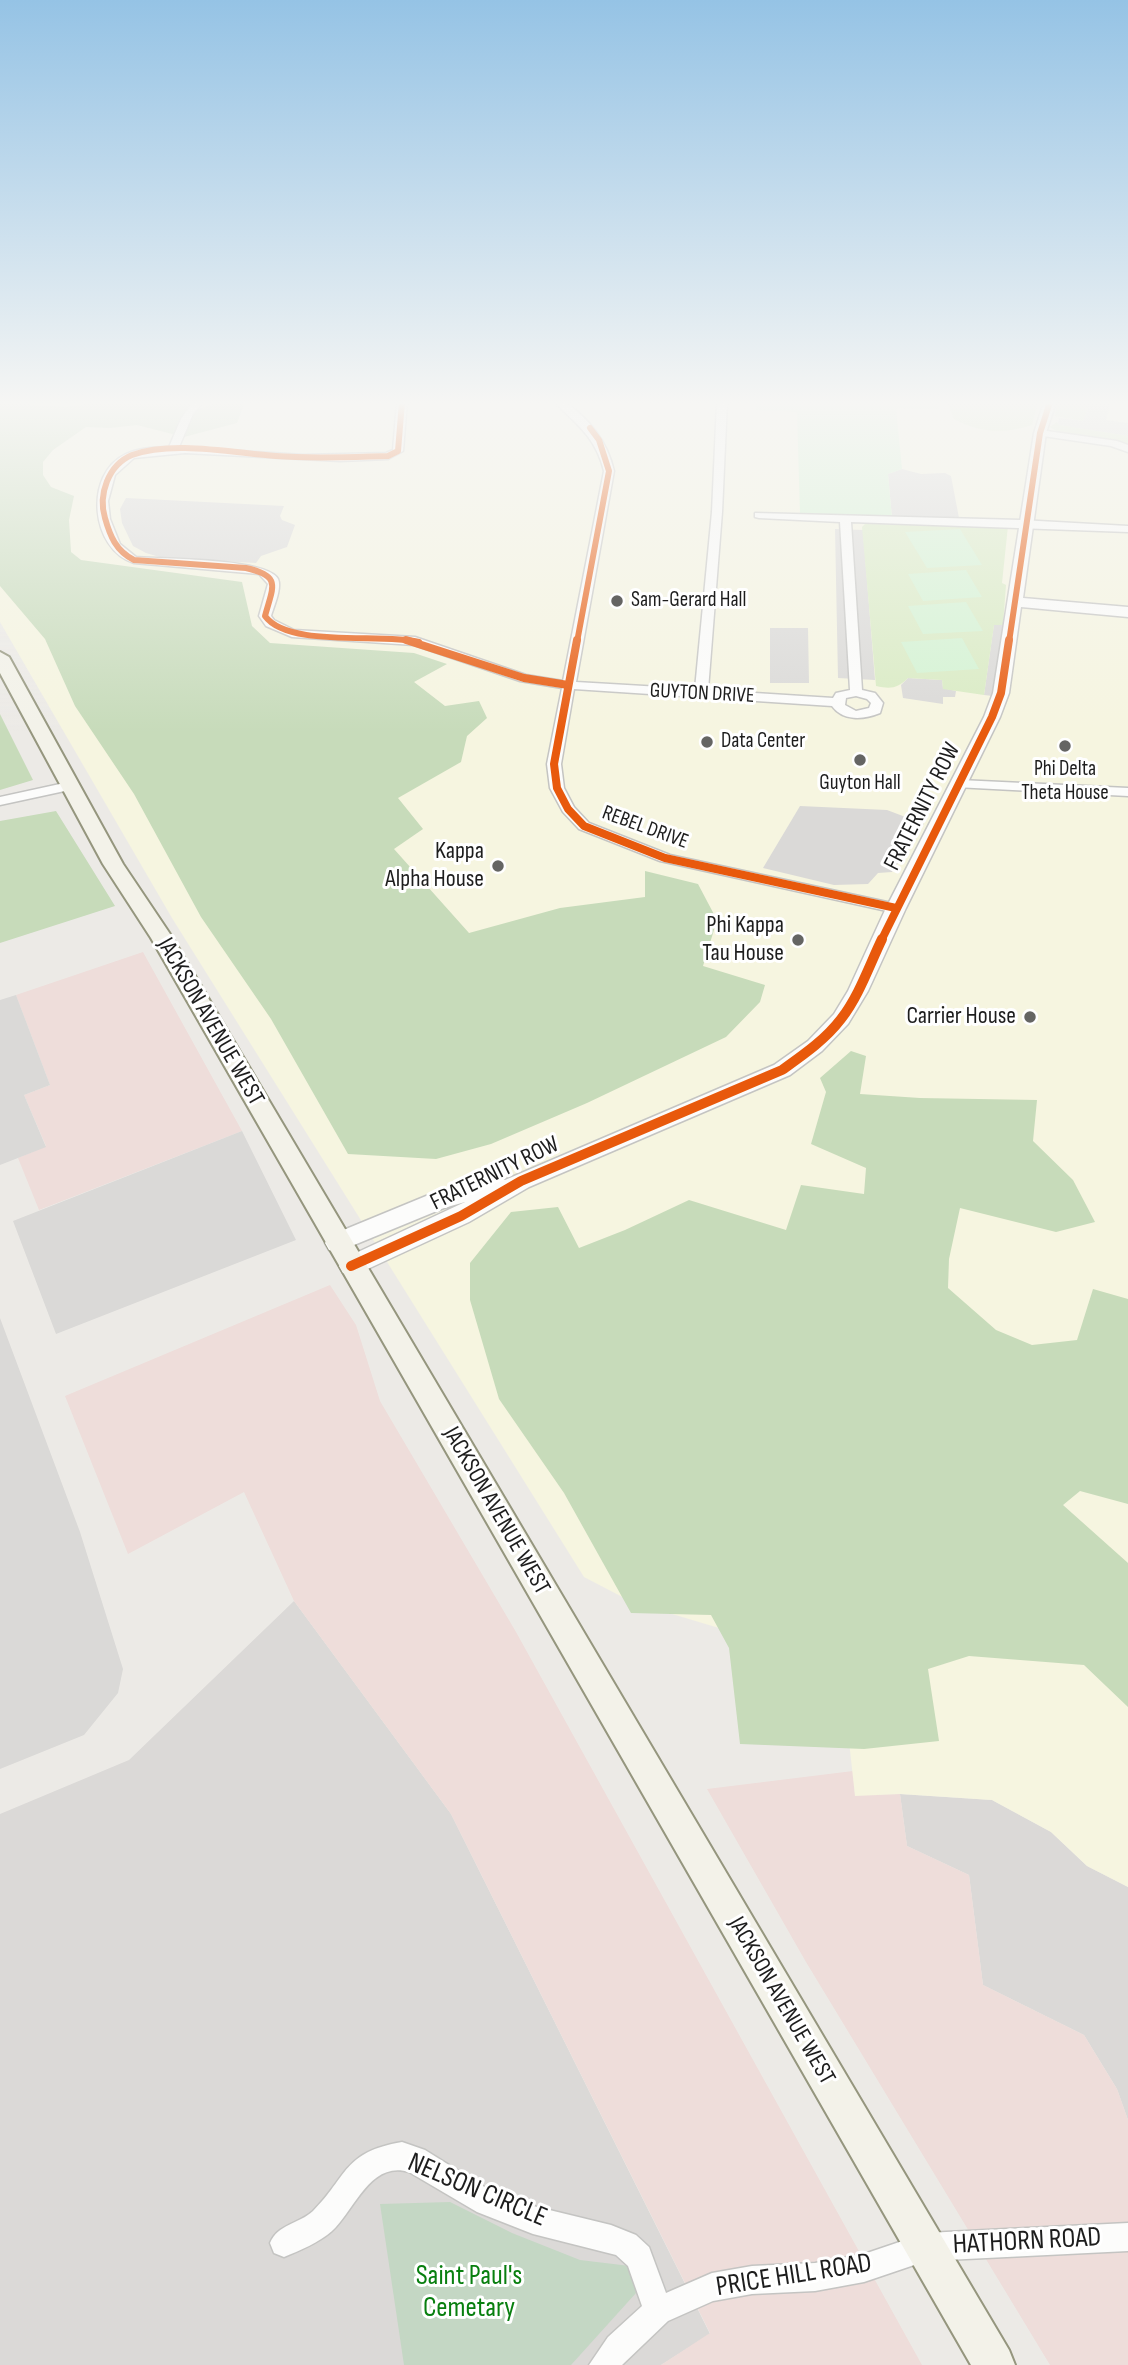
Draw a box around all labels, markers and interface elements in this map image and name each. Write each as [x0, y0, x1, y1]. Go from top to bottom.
place label: Sam-Gerard Hall [631, 588, 746, 614]
marker: Sam-Gerard Hall [609, 593, 625, 609]
street label: GUYTON DRIVE [649, 679, 755, 709]
place label: Data Center [721, 729, 805, 755]
marker: Data Center [699, 734, 715, 750]
street label: FRATERNITY ROW [879, 738, 967, 876]
marker: Phi Delta Theta House [1057, 738, 1073, 754]
marker: Guyton Hall [852, 752, 868, 768]
place label: Phi Delta Theta House [1021, 757, 1109, 807]
place label: Guyton Hall [819, 771, 901, 797]
street label: REBEL DRIVE [598, 801, 692, 855]
place label: Kappa Alpha House [385, 838, 484, 894]
marker: Kappa Alpha House [490, 858, 506, 874]
place label: Phi Kappa Tau House [702, 912, 784, 968]
marker: Phi Kappa Tau House [790, 932, 806, 948]
street label: JACKSON AVENUE WEST [150, 933, 270, 1111]
place label: Carrier House [906, 1003, 1016, 1031]
marker: Carrier House [1022, 1009, 1038, 1025]
street label: FRATERNITY ROW [426, 1131, 564, 1217]
street label: JACKSON AVENUE WEST [436, 1422, 556, 1600]
street label: JACKSON AVENUE WEST [721, 1912, 841, 2090]
street label: NELSON CIRCLE [402, 2147, 552, 2235]
street label: HATHORN ROAD [952, 2221, 1102, 2263]
street label: PRICE HILL ROAD [714, 2247, 874, 2305]
park label: Saint Paul's Cemetary [416, 2260, 522, 2326]

